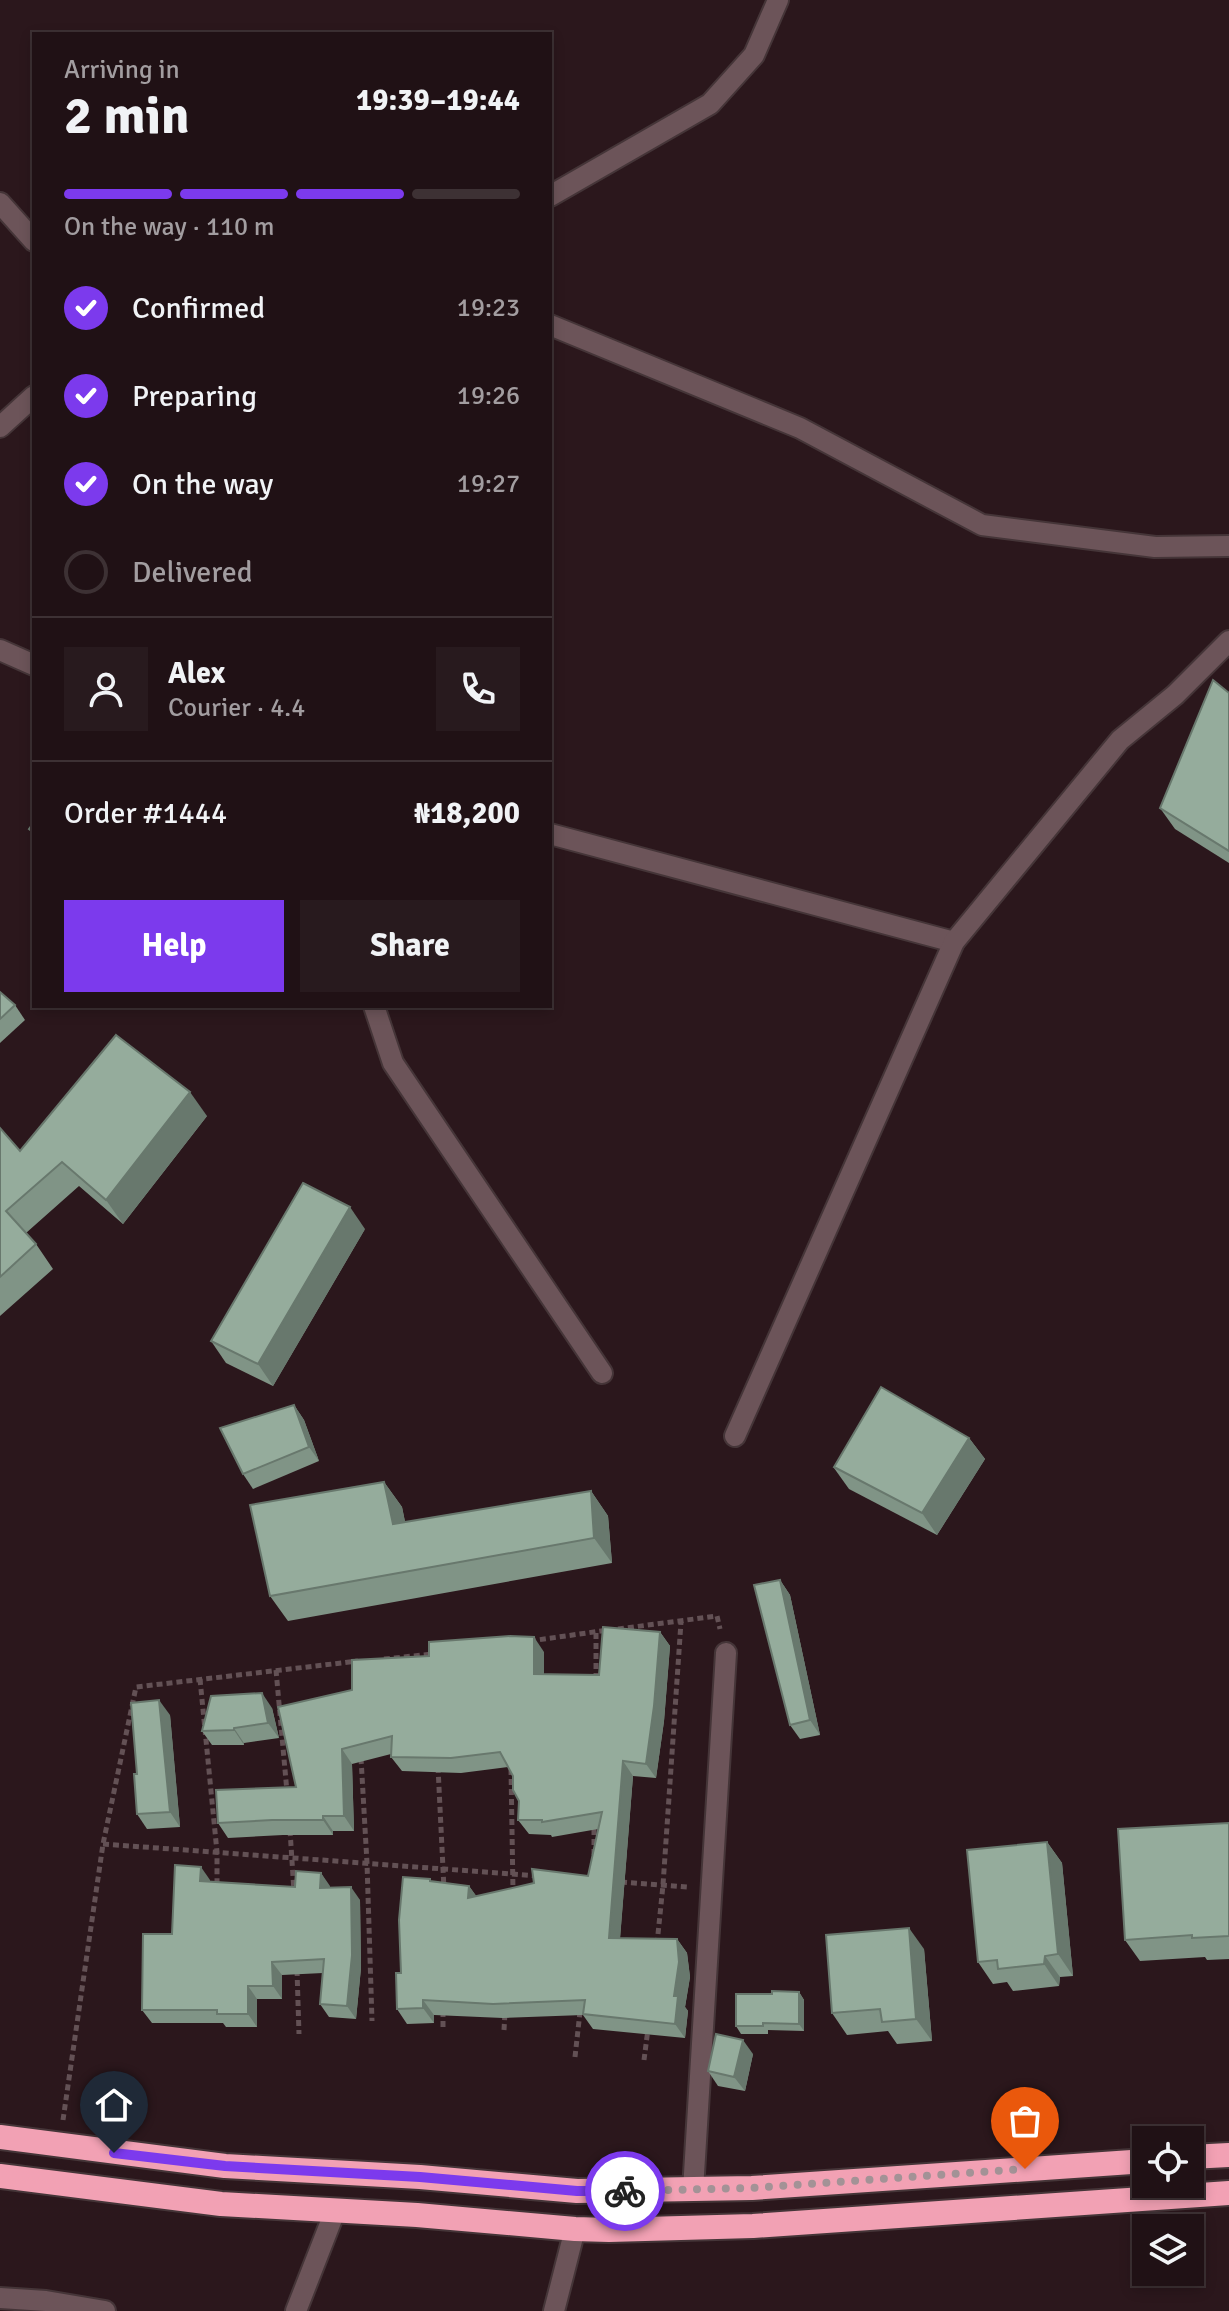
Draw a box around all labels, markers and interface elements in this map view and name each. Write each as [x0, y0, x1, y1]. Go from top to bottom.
text: Arriving in [64, 54, 180, 86]
text: 19:39–19:44 [356, 82, 520, 119]
text: 2 min [64, 84, 190, 148]
text: On the way · 110 m [64, 211, 274, 243]
icon: check [64, 286, 108, 330]
text: Confirmed [132, 290, 265, 327]
text: 19:23 [457, 292, 520, 324]
icon: check [64, 374, 108, 418]
text: Preparing [132, 378, 257, 415]
text: 19:26 [457, 380, 520, 412]
icon: check [64, 462, 108, 506]
text: On the way [132, 466, 273, 503]
text: 19:27 [457, 468, 520, 500]
text: Delivered [132, 554, 253, 591]
button: person [64, 647, 148, 731]
button: phone [436, 647, 520, 731]
text: Alex [168, 655, 225, 692]
text: Courier · 4.4 [168, 692, 305, 724]
text: Order #1444 [64, 795, 227, 832]
text: ₦18,200 [414, 795, 520, 832]
button: Help [64, 900, 284, 992]
button: Share [300, 900, 520, 992]
pin [80, 2071, 148, 2153]
icon: home [92, 2083, 136, 2127]
pin [991, 2087, 1059, 2169]
icon: bag [1003, 2099, 1047, 2143]
map controls [1132, 2126, 1204, 2286]
button: locate [1132, 2126, 1204, 2198]
courier [585, 2151, 665, 2231]
icon: bike [603, 2169, 647, 2213]
button: layers [1132, 2214, 1204, 2286]

